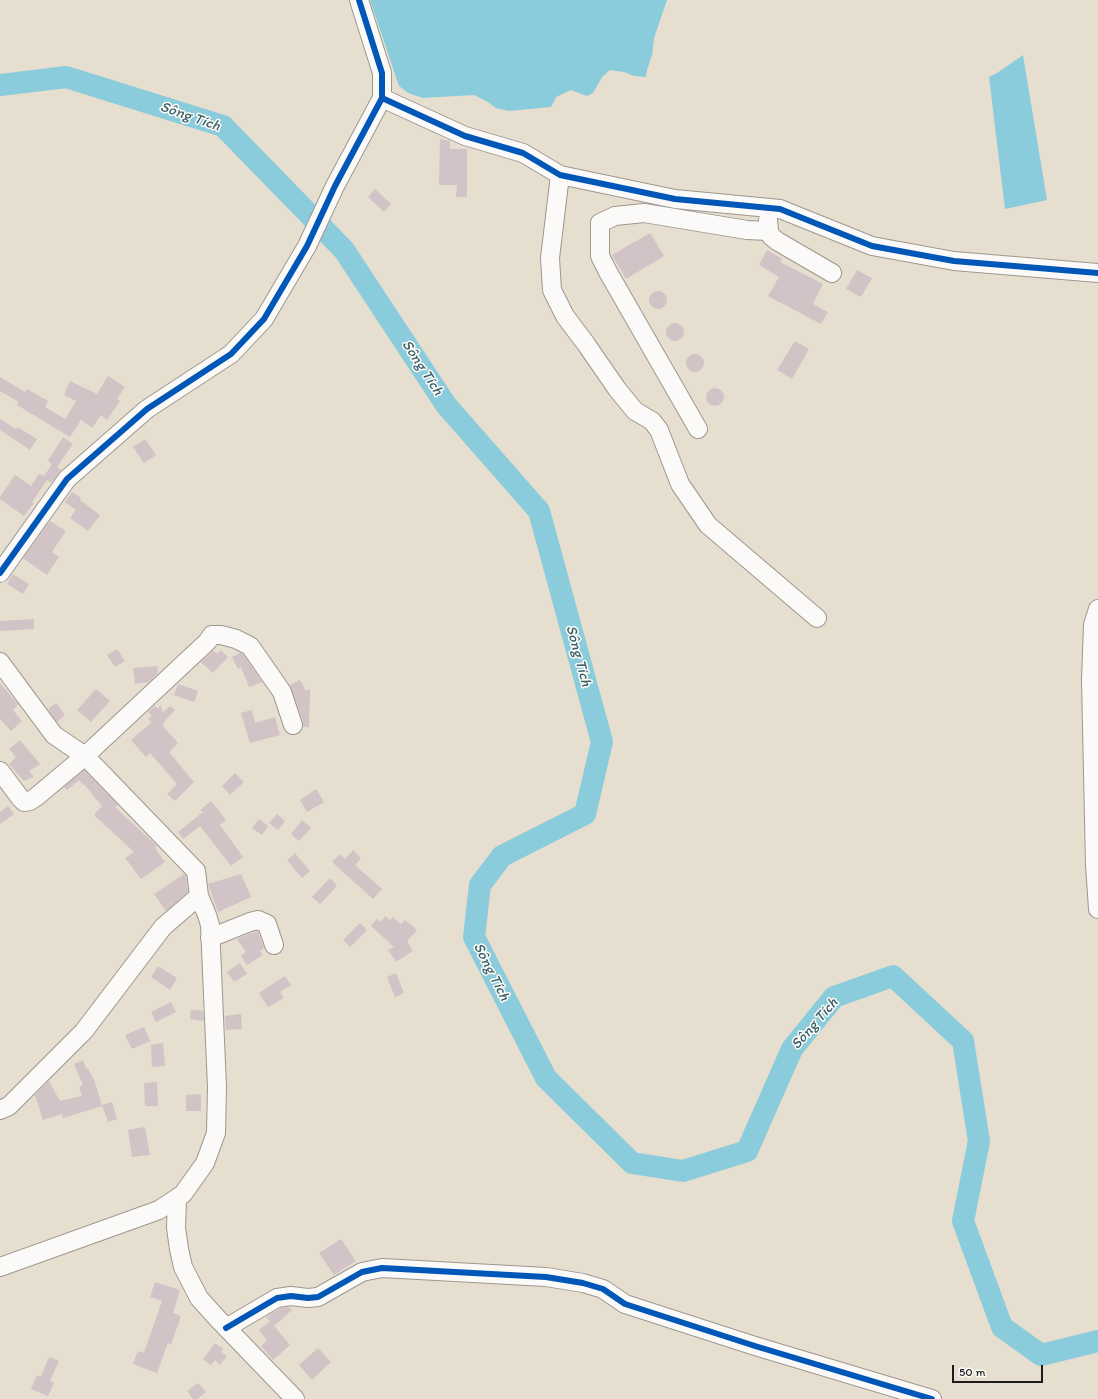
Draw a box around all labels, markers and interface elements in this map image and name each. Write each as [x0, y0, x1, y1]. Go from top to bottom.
water label: Sông Tích [158, 98, 222, 136]
water label: Sông Tích [397, 337, 447, 399]
water label: Sông Tích [561, 623, 595, 689]
water label: Sông Tích [469, 940, 513, 1004]
water label: Sông Tích [788, 994, 842, 1054]
scale bar [954, 1357, 1045, 1383]
text: 50 m [959, 1365, 985, 1379]

